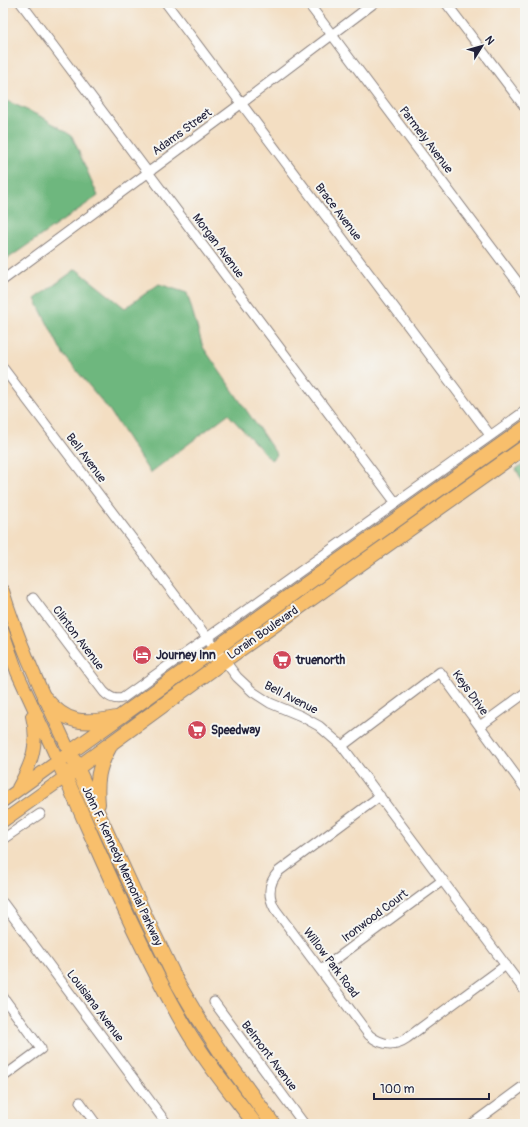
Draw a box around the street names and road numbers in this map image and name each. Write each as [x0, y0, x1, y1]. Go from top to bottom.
street label: Parmely Avenue [396, 104, 456, 177]
street label: Adams Street [149, 105, 215, 159]
street label: Brace Avenue [311, 180, 365, 244]
street label: Morgan Avenue [189, 211, 247, 281]
street label: Bell Avenue [63, 430, 109, 486]
street label: Clinton Avenue [49, 603, 107, 673]
street label: Lorain Boulevard [225, 603, 302, 663]
street label: Keys Drive [449, 668, 491, 718]
street label: Bell Avenue [262, 678, 320, 718]
street label: John F. Kennedy Memorial Parkway [78, 784, 166, 948]
street label: Ironwood Court [339, 886, 411, 946]
street label: Willow Park Road [300, 925, 362, 1001]
street label: Louisiana Avenue [63, 967, 127, 1045]
street label: Belmont Avenue [238, 1018, 300, 1094]

